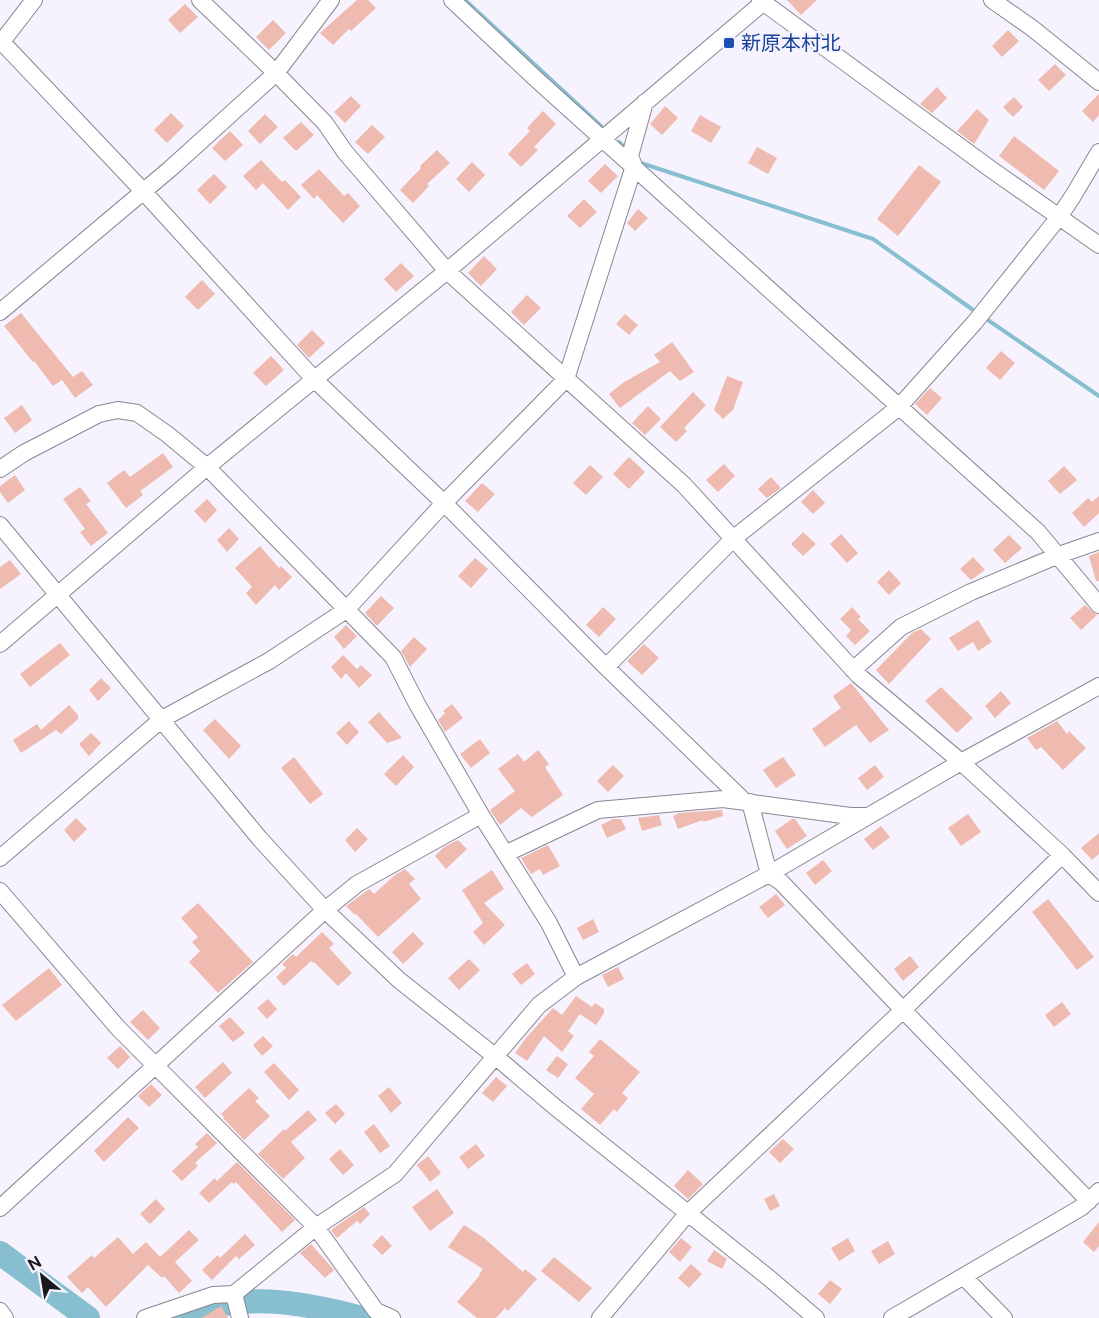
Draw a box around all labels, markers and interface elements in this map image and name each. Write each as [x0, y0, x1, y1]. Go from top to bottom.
place label: 新原本村北 [741, 31, 841, 55]
marker: 新原本村北 [722, 36, 736, 50]
north arrow [12, 1246, 72, 1306]
text: N [25, 1252, 45, 1275]

